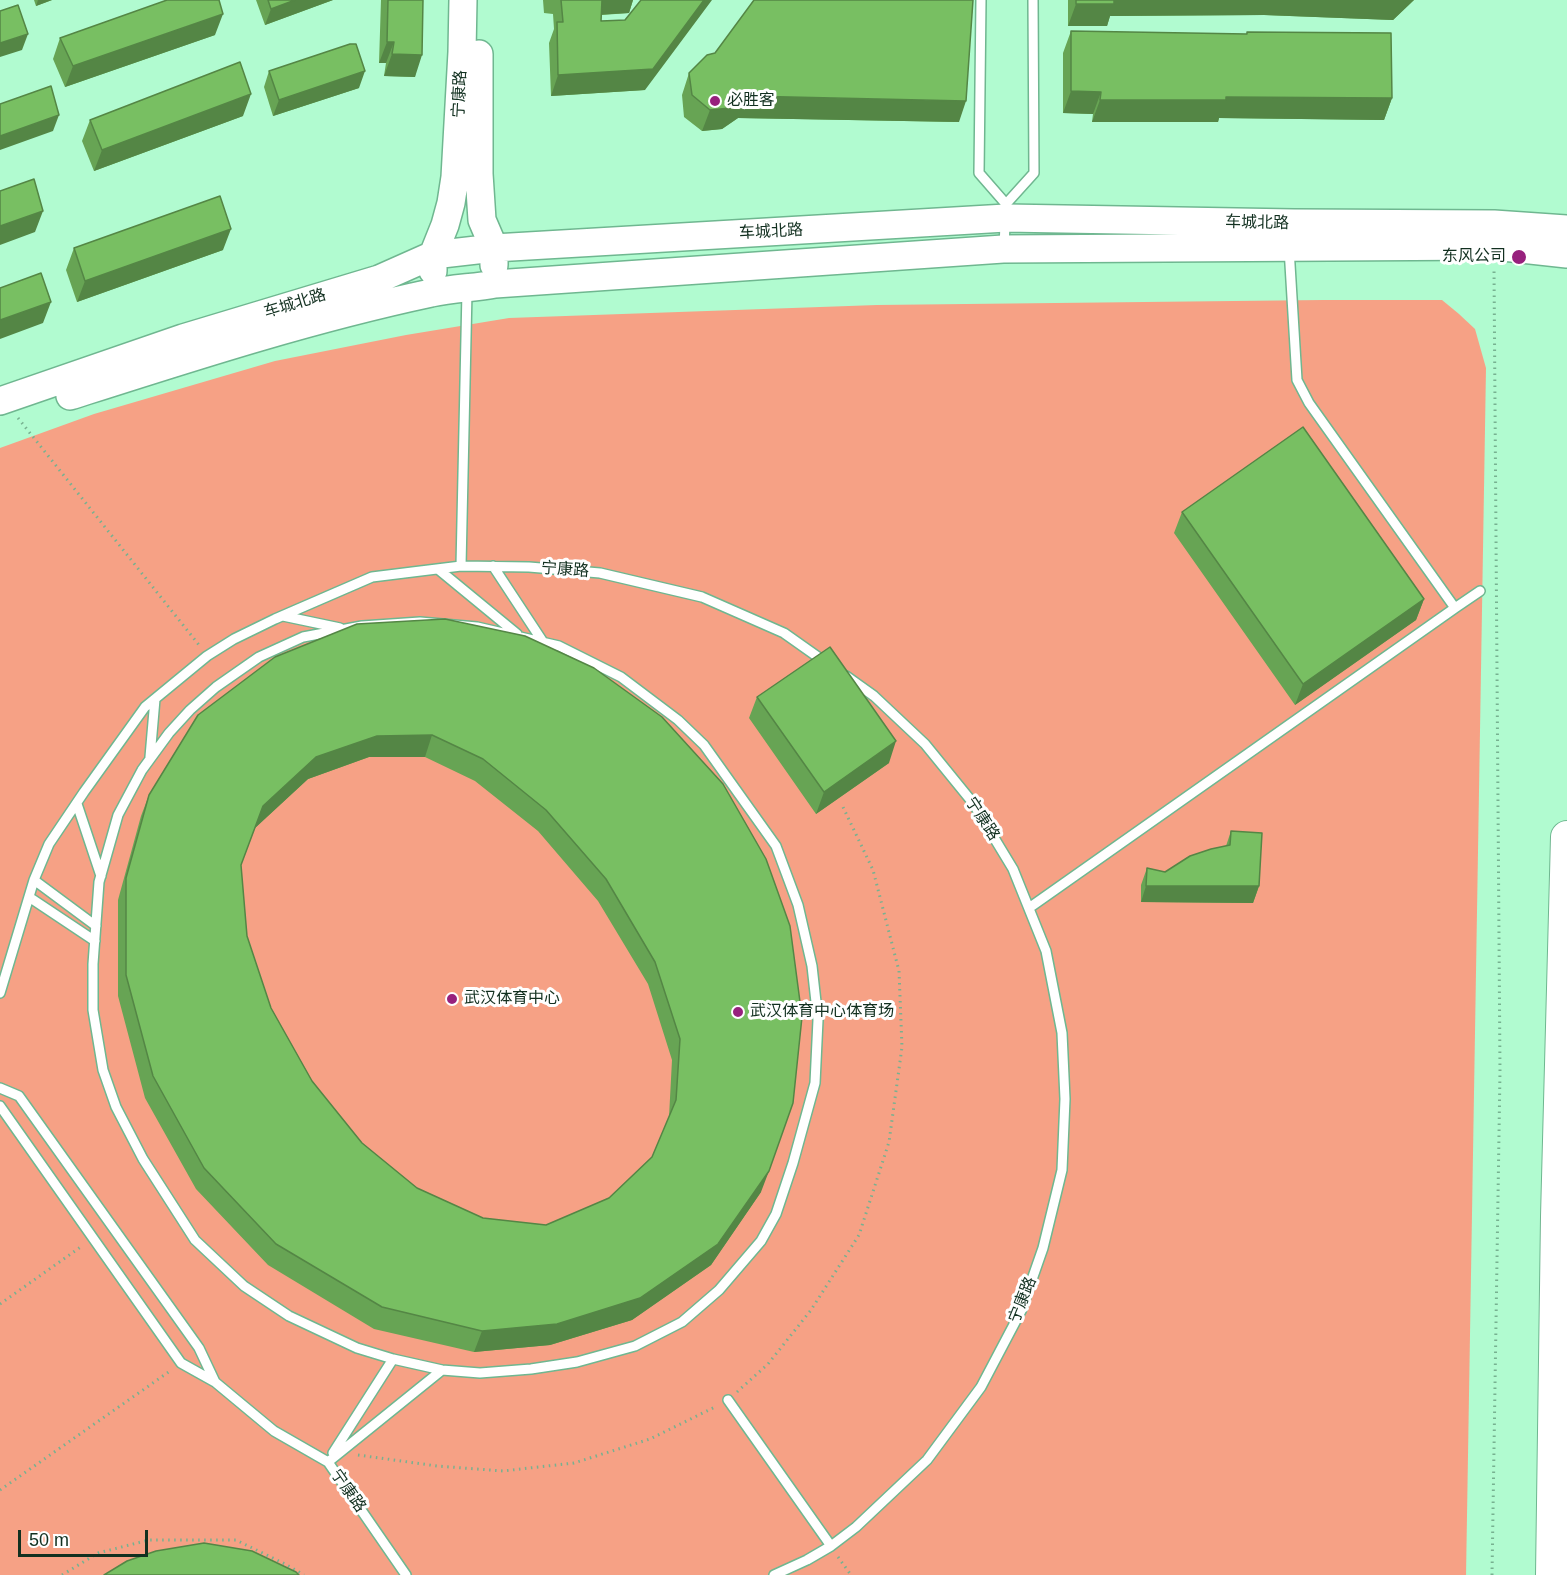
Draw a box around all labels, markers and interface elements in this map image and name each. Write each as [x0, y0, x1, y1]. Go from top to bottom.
street label: 宁康路 [449, 70, 471, 118]
place label: 必胜客 [727, 91, 775, 111]
marker: 必胜客 [708, 94, 722, 108]
street label: 车城北路 [1225, 213, 1289, 233]
street label: 车城北路 [739, 221, 803, 243]
place label: 东风公司 [1442, 247, 1506, 267]
marker: 东风公司 [1510, 248, 1528, 266]
street label: 车城北路 [262, 285, 328, 323]
street label: 宁康路 [540, 559, 590, 581]
street label: 宁康路 [961, 794, 1003, 844]
place label: 武汉体育中心 [464, 989, 560, 1009]
marker: 武汉体育中心 [445, 992, 459, 1006]
place label: 武汉体育中心体育场 [750, 1002, 894, 1022]
marker: 武汉体育中心体育场 [731, 1005, 745, 1019]
street label: 宁康路 [1005, 1274, 1041, 1326]
street label: 宁康路 [326, 1466, 370, 1516]
scale bar [21, 1518, 152, 1556]
text: 50 m [29, 1530, 69, 1550]

